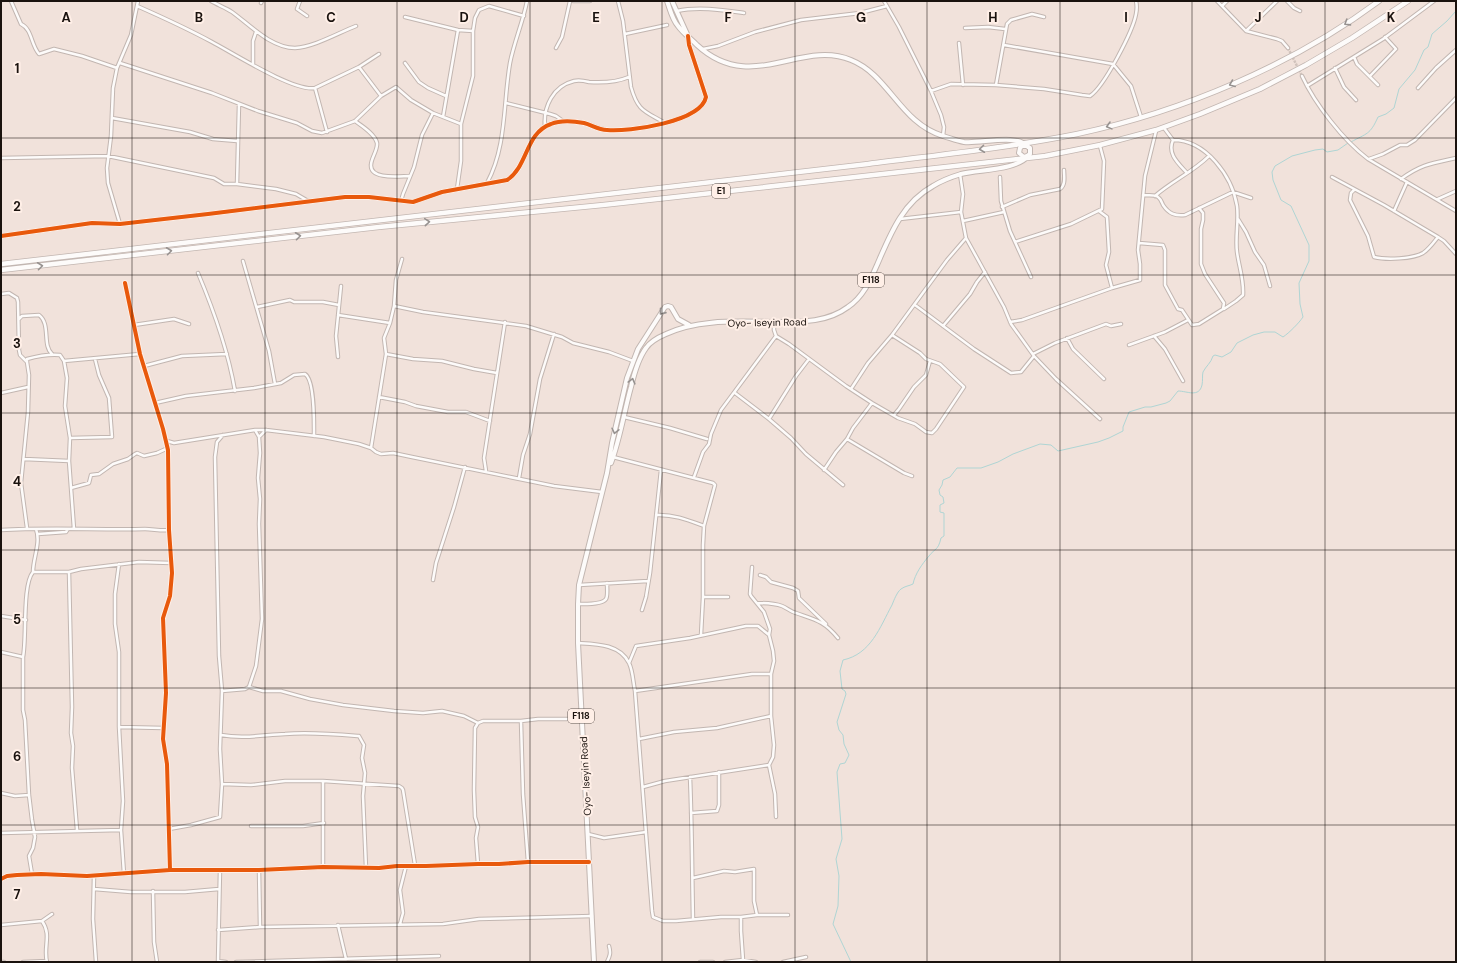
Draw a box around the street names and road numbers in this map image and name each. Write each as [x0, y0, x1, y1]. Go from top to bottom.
road number: E1 [712, 184, 730, 198]
road number: F118 [858, 273, 884, 287]
street label: Oyo- Iseyin Road [727, 315, 807, 330]
road number: F118 [568, 709, 594, 723]
street label: Oyo- Iseyin Road [577, 736, 594, 816]

